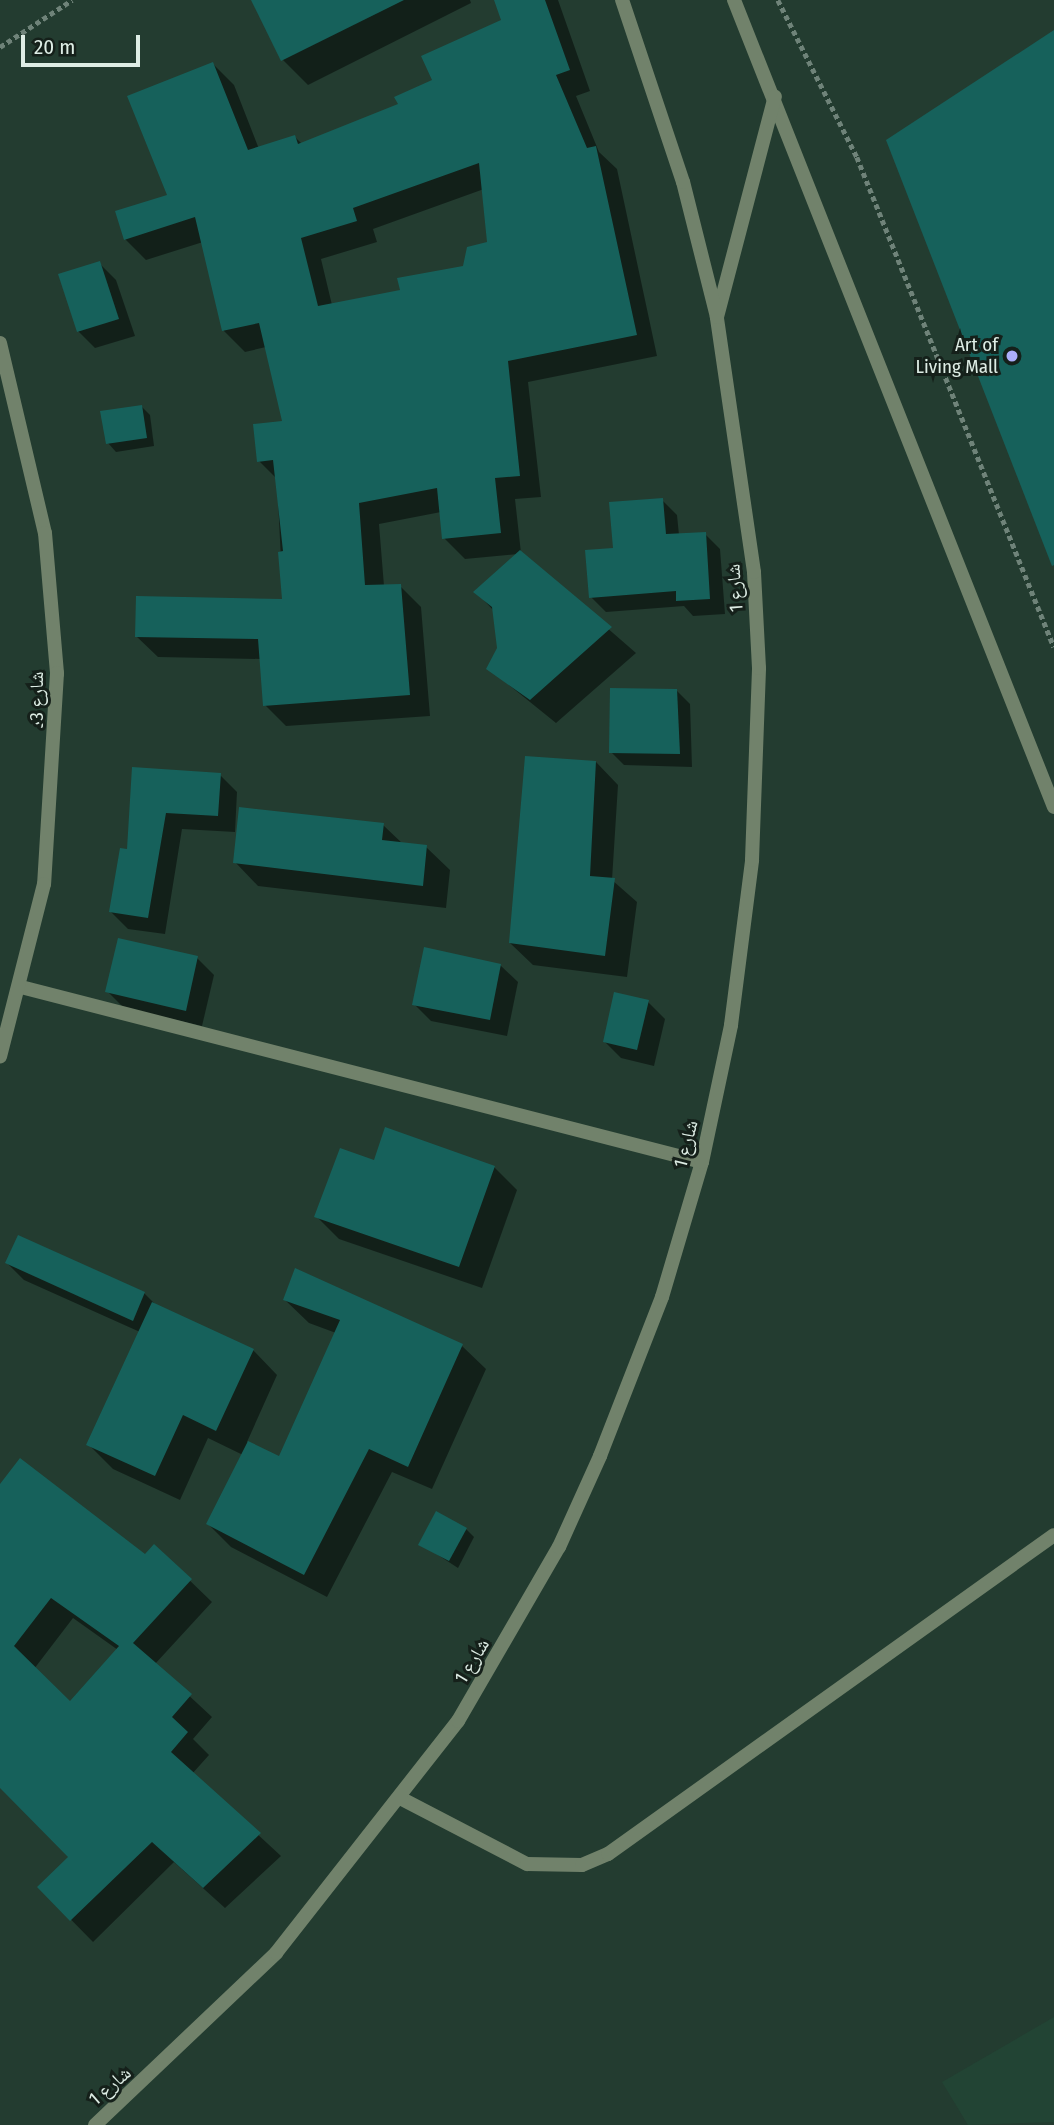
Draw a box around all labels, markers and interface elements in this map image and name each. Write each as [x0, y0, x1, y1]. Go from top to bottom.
scale bar [24, 21, 144, 65]
text: 20 m [34, 34, 75, 60]
place label: Art of Living Mall [915, 334, 998, 378]
marker: Art of Living Mall [1004, 348, 1020, 364]
street label: شارع 1 [722, 563, 748, 613]
street label: شارع 3د [26, 671, 48, 729]
street label: شارع 1 [669, 1118, 703, 1170]
street label: شارع 1 [450, 1635, 494, 1687]
street label: شارع 1 [84, 2062, 136, 2110]

